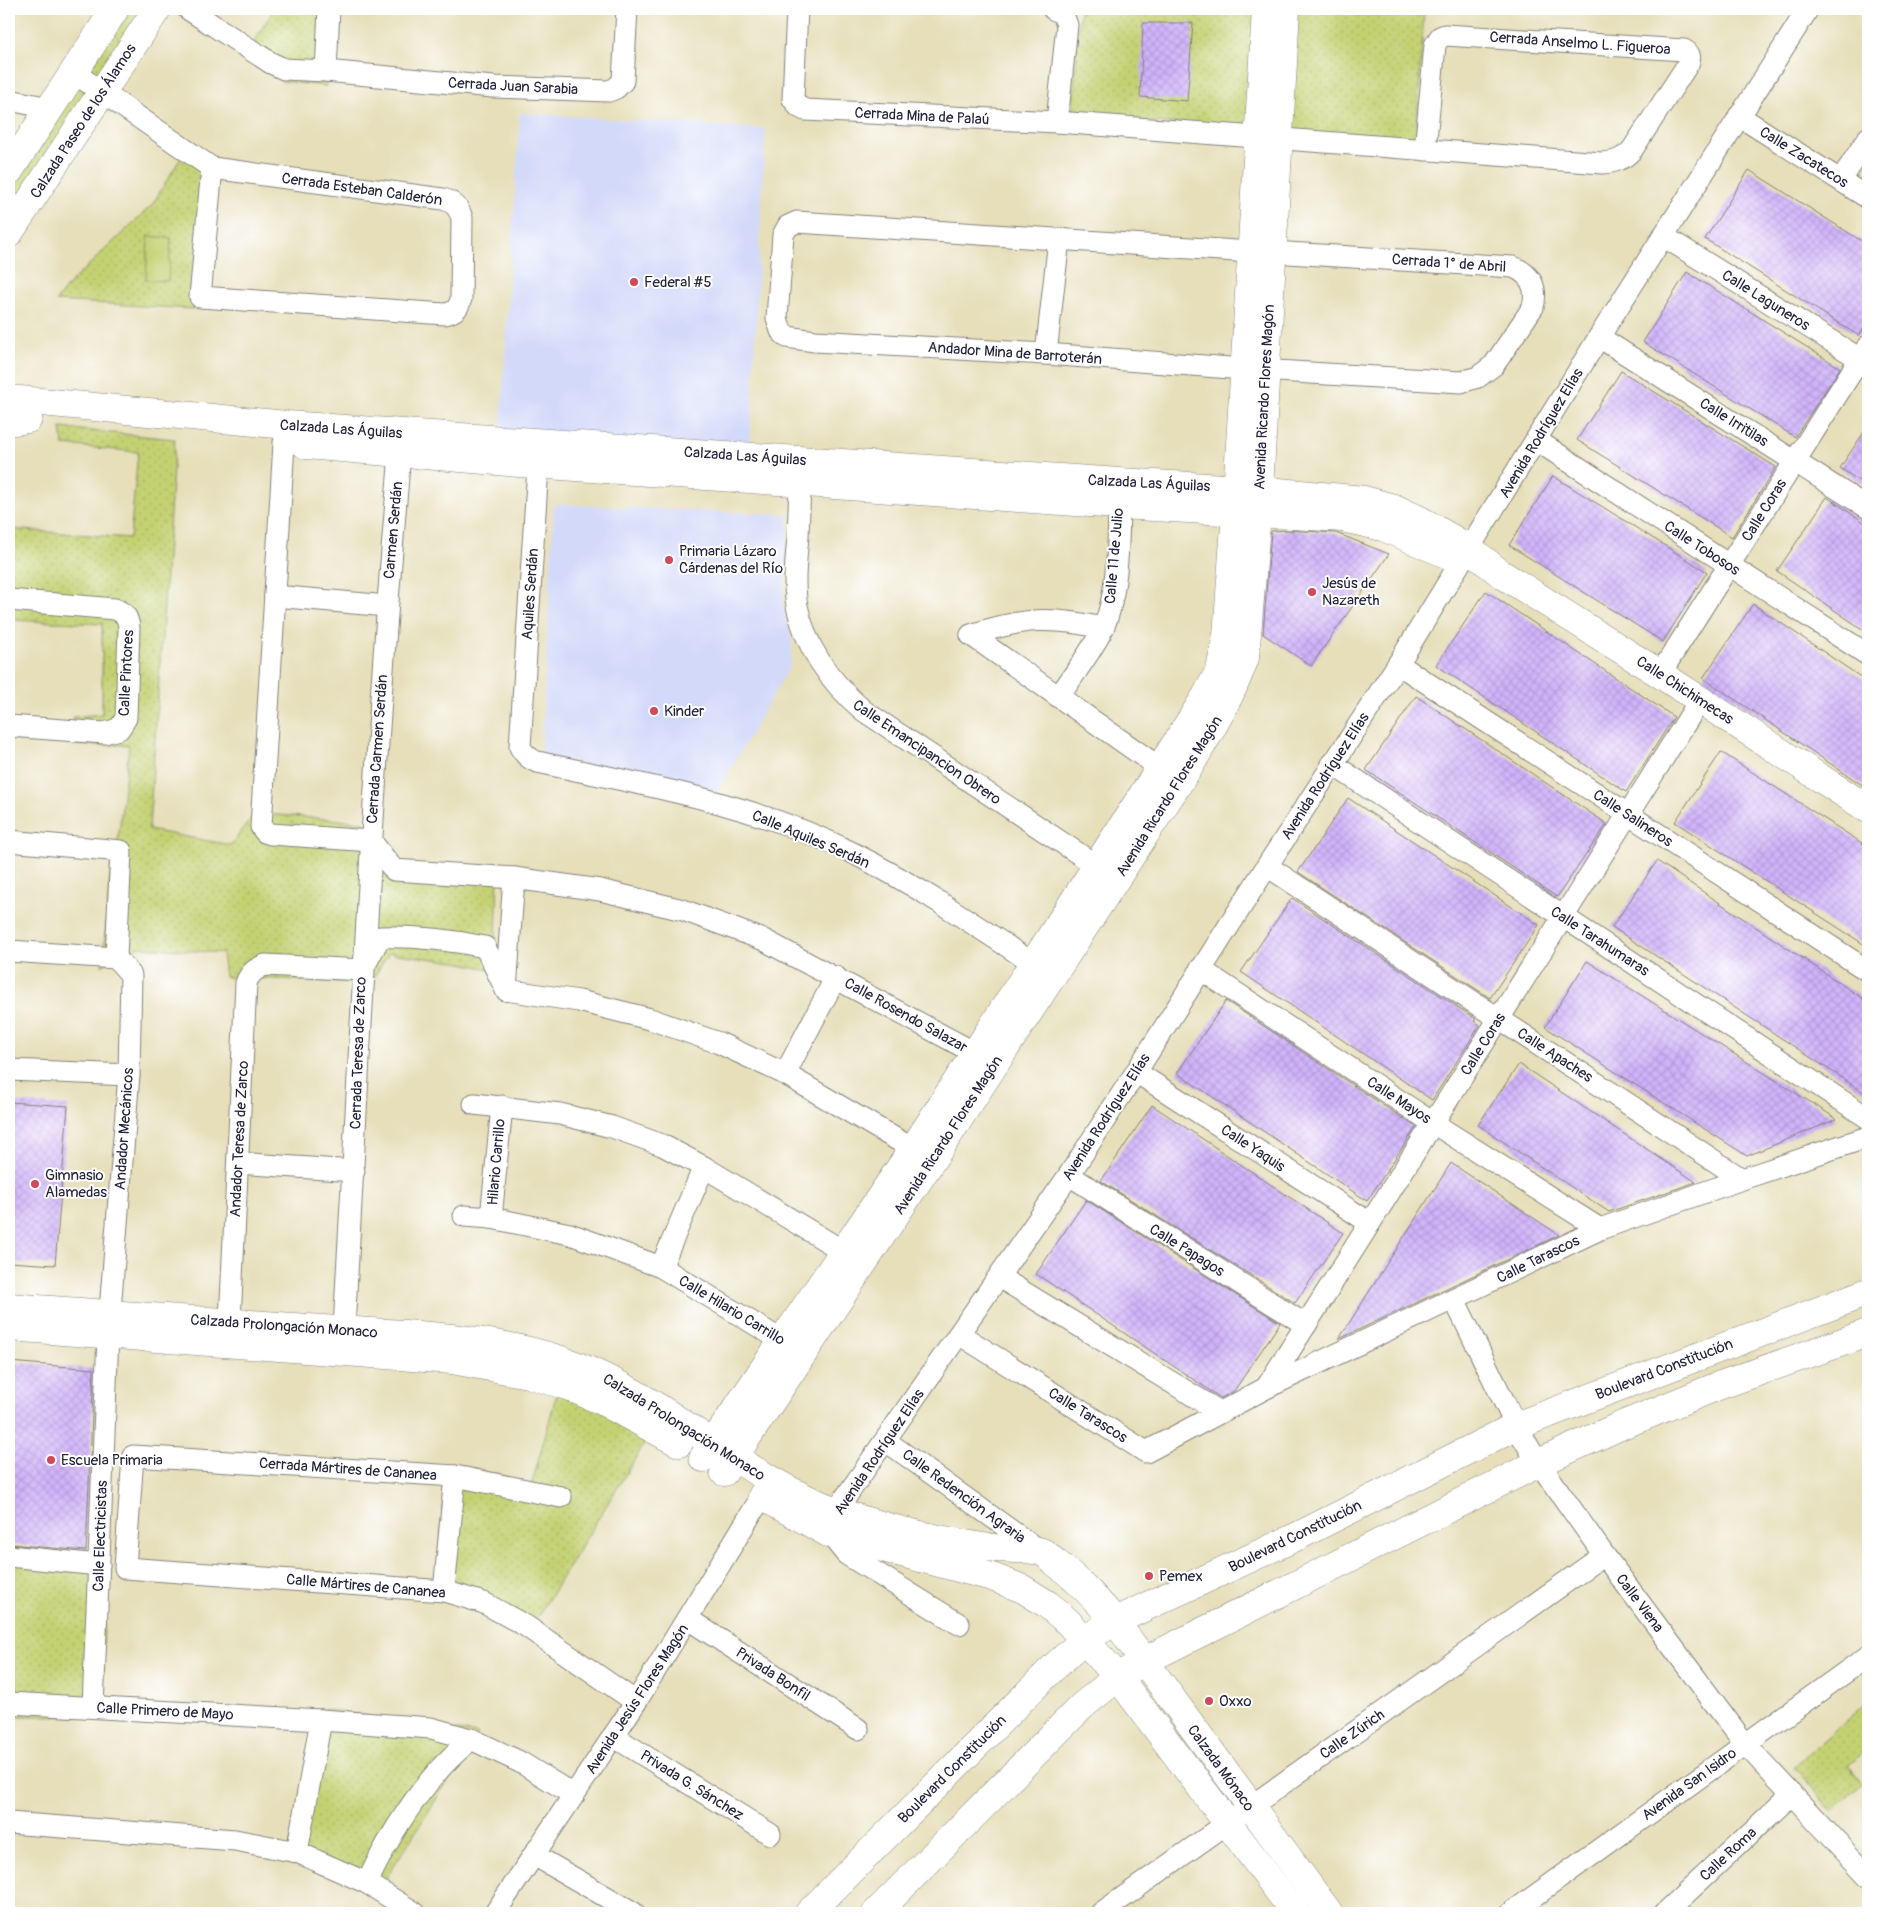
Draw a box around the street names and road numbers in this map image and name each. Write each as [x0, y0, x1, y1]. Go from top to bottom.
street label: Cerrada Anselmo L. Figueroa [1489, 28, 1671, 59]
street label: Calzada Paseo de los Álamos [26, 40, 141, 202]
street label: Cerrada Juan Sarabia [448, 74, 578, 99]
street label: Cerrada Mina de Palaú [854, 103, 990, 130]
street label: Calle Zacatecos [1756, 123, 1852, 192]
street label: Cerrada Esteban Calderón [280, 169, 444, 210]
street label: Cerrada 1° de Abril [1391, 250, 1507, 277]
street label: Calle Laguneros [1718, 266, 1814, 335]
street label: Avenida Ricardo Flores Magón [1250, 304, 1279, 490]
street label: Andador Mina de Barroterán [927, 338, 1103, 369]
street label: Avenida Rodríguez Elías [1495, 365, 1588, 502]
street label: Calle Irritilas [1696, 394, 1772, 451]
street label: Calzada Las Águilas [279, 416, 403, 443]
street label: Calzada Las Águilas [683, 443, 807, 470]
street label: Calzada Las Águilas [1087, 471, 1211, 496]
street label: Calle Coras [1738, 475, 1791, 545]
street label: Carmen Serdán [380, 481, 407, 580]
street label: Calle 11 de Julio [1101, 507, 1128, 605]
street label: Calle Tobosos [1660, 517, 1743, 580]
street label: Aquiles Serdán [518, 548, 543, 641]
street label: Calle Pintores [115, 629, 138, 717]
street label: Calle Chichimecas [1632, 652, 1737, 729]
street label: Cerrada Carmen Serdán [363, 674, 392, 824]
street label: Calle Emancipancion Obrero [849, 696, 1005, 809]
street label: Avenida Rodríguez Elías [1277, 709, 1374, 843]
street label: Avenida Ricardo Flores Magón [1112, 712, 1227, 880]
street label: Calle Salineros [1589, 786, 1677, 851]
street label: Calle Aquiles Serdán [749, 806, 872, 873]
street label: Calle Tarahumaras [1547, 902, 1653, 981]
street label: Calle Rosendo Salazar [841, 974, 971, 1057]
street label: Cerrada Teresa de Zarco [346, 976, 371, 1130]
street label: Calle Coras [1457, 1009, 1510, 1079]
street label: Calle Apaches [1513, 1024, 1596, 1087]
street label: Avenida Rodríguez Elías [1058, 1050, 1155, 1184]
street label: Avenida Ricardo Flores Magón [890, 1052, 1007, 1218]
street label: Andador Teresa de Zarco [226, 1060, 253, 1218]
street label: Andador Mecánicos [111, 1067, 138, 1191]
street label: Calle Mayos [1363, 1073, 1435, 1128]
street label: Hilario Carrillo [483, 1118, 510, 1206]
street label: Calle Yaquis [1217, 1121, 1289, 1176]
street label: Calle Papagos [1146, 1220, 1228, 1281]
street label: Calle Tarascos [1494, 1231, 1583, 1288]
street label: Calle Hilario Carrillo [675, 1271, 788, 1350]
street label: Calzada Prolongación Monaco [190, 1310, 378, 1343]
street label: Boulevard Constitución [1593, 1334, 1736, 1404]
street label: Calzada Prolongación Monaco [599, 1370, 768, 1485]
street label: Calle Tarascos [1045, 1384, 1131, 1447]
street label: Avenida Rodríguez Elías [830, 1385, 929, 1519]
street label: Calle Redención Agraria [898, 1445, 1029, 1548]
street label: Cerrada Mártires de Cananea [259, 1454, 437, 1485]
street label: Calle Electricistas [89, 1480, 112, 1592]
street label: Boulevard Constitución [1226, 1496, 1365, 1577]
street label: Calle Mártires de Cananea [285, 1570, 447, 1603]
street label: Calle Viena [1611, 1570, 1668, 1636]
street label: Avenida Jesús Flores Magón [582, 1620, 693, 1778]
street label: Privada Bonfil [732, 1643, 814, 1706]
street label: Calle Primero de Mayo [96, 1698, 234, 1725]
street label: Calle Zúrich [1316, 1705, 1388, 1764]
street label: Boulevard Constitución [894, 1711, 1011, 1828]
street label: Calzada Mónaco [1183, 1721, 1258, 1815]
street label: Avenida San Isidro [1638, 1744, 1740, 1825]
street label: Privada G. Sánchez [637, 1746, 747, 1825]
street label: Calle Roma [1696, 1823, 1761, 1885]

